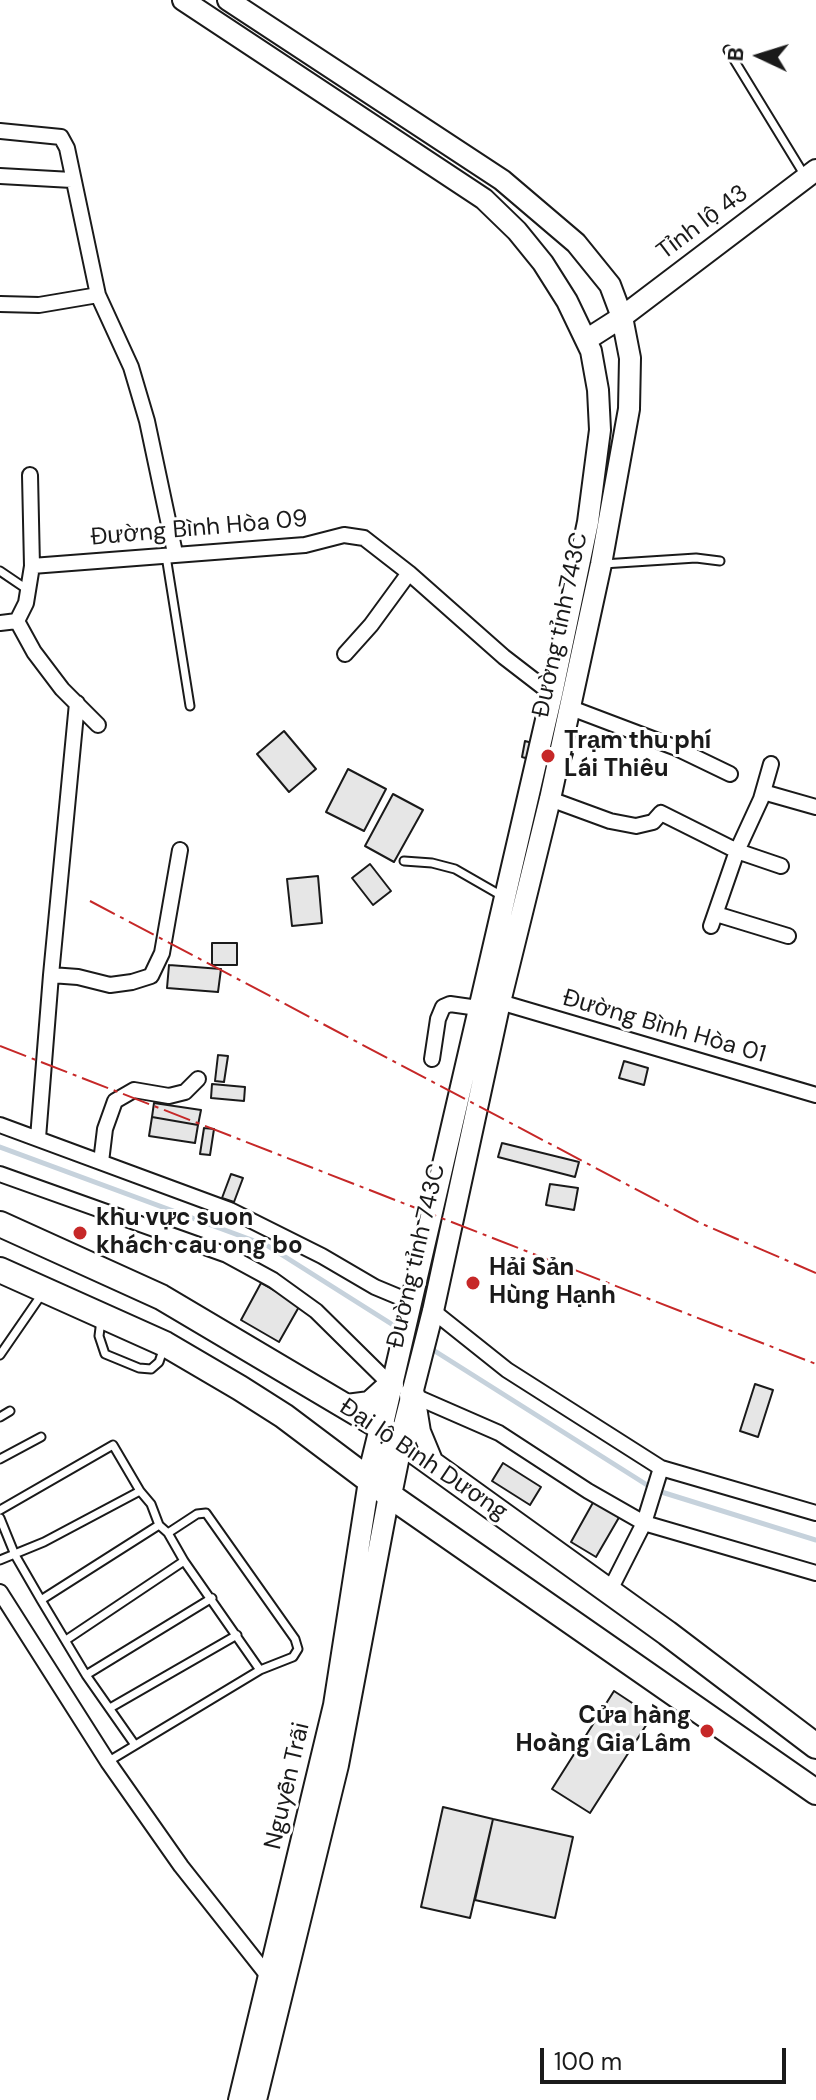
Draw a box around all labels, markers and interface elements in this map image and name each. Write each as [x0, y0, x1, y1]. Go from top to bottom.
north arrow [720, 16, 800, 96]
text: B [721, 46, 751, 62]
street label: Tỉnh lộ 43 [652, 179, 754, 267]
street label: Đường Bình Hòa 09 [89, 505, 309, 553]
street label: Đường tỉnh 743C [527, 530, 595, 720]
place label: Trạm thu phí Lái Thiêu [564, 728, 711, 784]
marker: Trạm thu phí Lái Thiêu [539, 747, 557, 765]
street label: Đường Bình Hòa 01 [559, 984, 769, 1070]
street label: Đường tỉnh 743C [382, 1161, 452, 1351]
place label: khu vực suon khách cau ong bo [96, 1205, 303, 1261]
marker: khu vực suon khách cau ong bo [71, 1224, 89, 1242]
place label: Hải Sản Hùng Hạnh [489, 1255, 616, 1311]
marker: Hải Sản Hùng Hạnh [464, 1274, 482, 1292]
street label: Đại lộ Bình Dương [333, 1393, 513, 1527]
place label: Cửa hàng Hoàng Gia Lâm [515, 1703, 691, 1759]
street label: Nguyễn Trãi [259, 1720, 317, 1852]
marker: Cửa hàng Hoàng Gia Lâm [698, 1722, 716, 1740]
scale bar [544, 2032, 790, 2082]
text: 100 m [554, 2046, 622, 2077]

